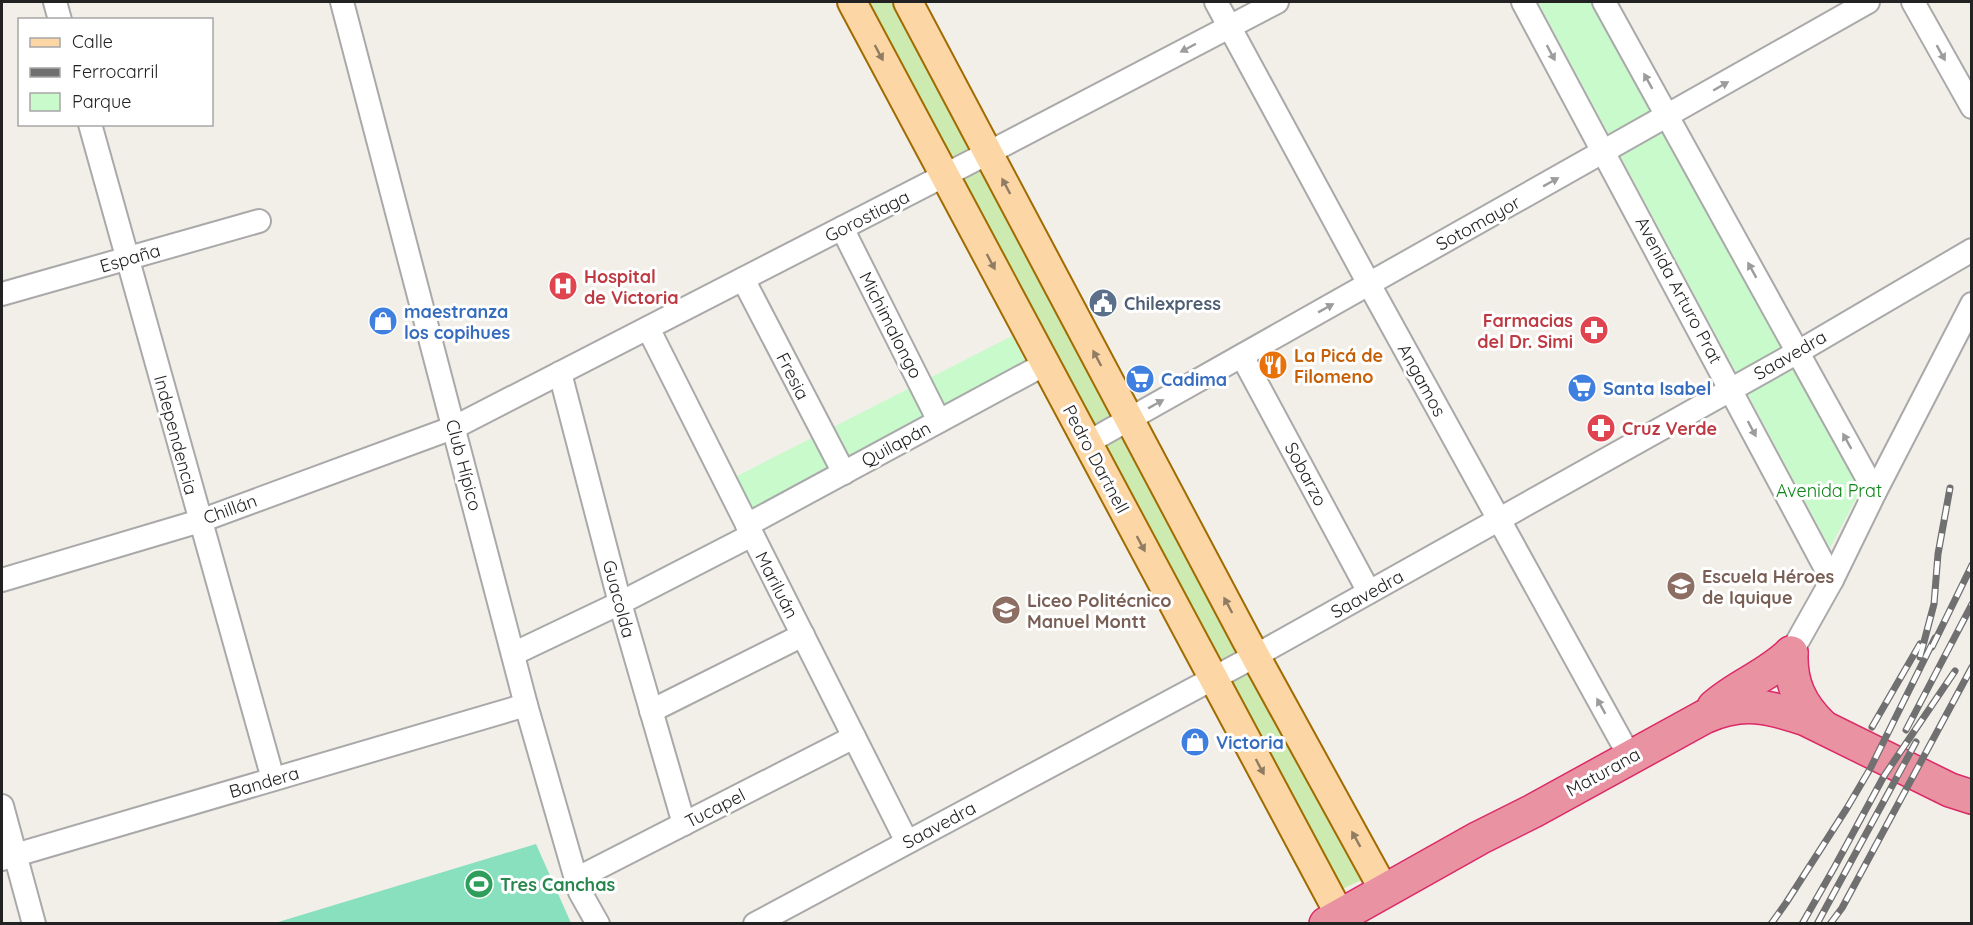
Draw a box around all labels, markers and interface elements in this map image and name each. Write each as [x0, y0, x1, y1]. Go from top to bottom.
legend [18, 18, 213, 126]
text: Calle [72, 30, 113, 53]
one-way arrow [1180, 43, 1197, 53]
one-way arrow [1936, 44, 1946, 61]
one-way arrow [874, 45, 884, 62]
one-way arrow [1546, 45, 1556, 62]
text: Ferrocarril [72, 60, 159, 83]
one-way arrow [1643, 72, 1653, 89]
one-way arrow [1713, 81, 1730, 91]
text: Parque [72, 90, 131, 113]
one-way arrow [1001, 177, 1011, 194]
one-way arrow [1543, 177, 1560, 187]
street label: Gorostiaga [821, 185, 913, 247]
street label: Sotomayor [1432, 190, 1524, 256]
street label: Avenida Arturo Prat [1630, 212, 1728, 368]
street label: España [97, 238, 163, 278]
one-way arrow [986, 254, 996, 271]
one-way arrow [1747, 262, 1758, 278]
place label: Hospital de Victoria [584, 265, 679, 309]
street label: Michimalongo [854, 268, 928, 382]
hospital icon: Hospital de Victoria [547, 270, 579, 302]
public building icon: Chilexpress [1087, 287, 1119, 319]
place label: Chilexpress [1124, 292, 1221, 315]
place label: maestranza los copihues [404, 300, 511, 344]
one-way arrow [1318, 303, 1334, 314]
shop icon: maestranza los copihues [367, 305, 399, 337]
place label: Farmacias del Dr. Simi [1477, 309, 1573, 353]
pharmacy icon: Farmacias del Dr. Simi [1578, 314, 1610, 346]
street label: Saavedra [1750, 325, 1830, 385]
street label: Angamos [1393, 340, 1451, 420]
place label: La Picá de Filomeno [1294, 344, 1383, 388]
street label: Fresia [771, 349, 815, 403]
one-way arrow [1092, 349, 1102, 366]
restaurant icon: La Picá de Filomeno [1257, 349, 1289, 381]
supermarket icon: Cadima [1124, 363, 1156, 395]
place label: Cadima [1161, 368, 1227, 391]
supermarket icon: Santa Isabel [1566, 372, 1598, 404]
street label: Independencia [149, 373, 203, 497]
place label: Santa Isabel [1603, 377, 1711, 400]
one-way arrow [1148, 399, 1165, 409]
street label: Pedro Dartnell [1058, 401, 1134, 517]
pharmacy icon: Cruz Verde [1585, 412, 1617, 444]
street label: Quilapán [857, 416, 935, 472]
street label: Club Hípico [441, 417, 487, 513]
place label: Cruz Verde [1622, 417, 1717, 440]
one-way arrow [1747, 420, 1757, 437]
one-way arrow [1842, 432, 1852, 449]
street label: Sobarzo [1280, 438, 1332, 510]
park label: Avenida Prat [1776, 479, 1882, 502]
street label: Chillán [200, 489, 260, 529]
one-way arrow [1136, 536, 1146, 553]
street label: Mariluán [750, 548, 804, 622]
street label: Guacolda [598, 558, 640, 640]
street label: Saavedra [1326, 565, 1408, 623]
place label: Escuela Héroes de Iquique [1702, 565, 1835, 609]
school or university icon: Escuela Héroes de Iquique [1665, 570, 1697, 602]
place label: Liceo Politécnico Manuel Montt [1027, 589, 1171, 633]
school or university icon: Liceo Politécnico Manuel Montt [990, 594, 1022, 626]
one-way arrow [1223, 596, 1233, 613]
one-way arrow [1596, 697, 1606, 714]
shop icon: Victoria [1179, 726, 1211, 758]
place label: Victoria [1216, 731, 1284, 754]
street label: Maturana [1562, 742, 1644, 802]
one-way arrow [1255, 758, 1265, 775]
street label: Bandera [226, 761, 302, 803]
street label: Tucapel [681, 783, 749, 833]
street label: Saavedra [898, 796, 980, 854]
one-way arrow [1351, 830, 1361, 847]
sports icon: Tres Canchas [463, 868, 495, 900]
place label: Tres Canchas [500, 873, 615, 896]

